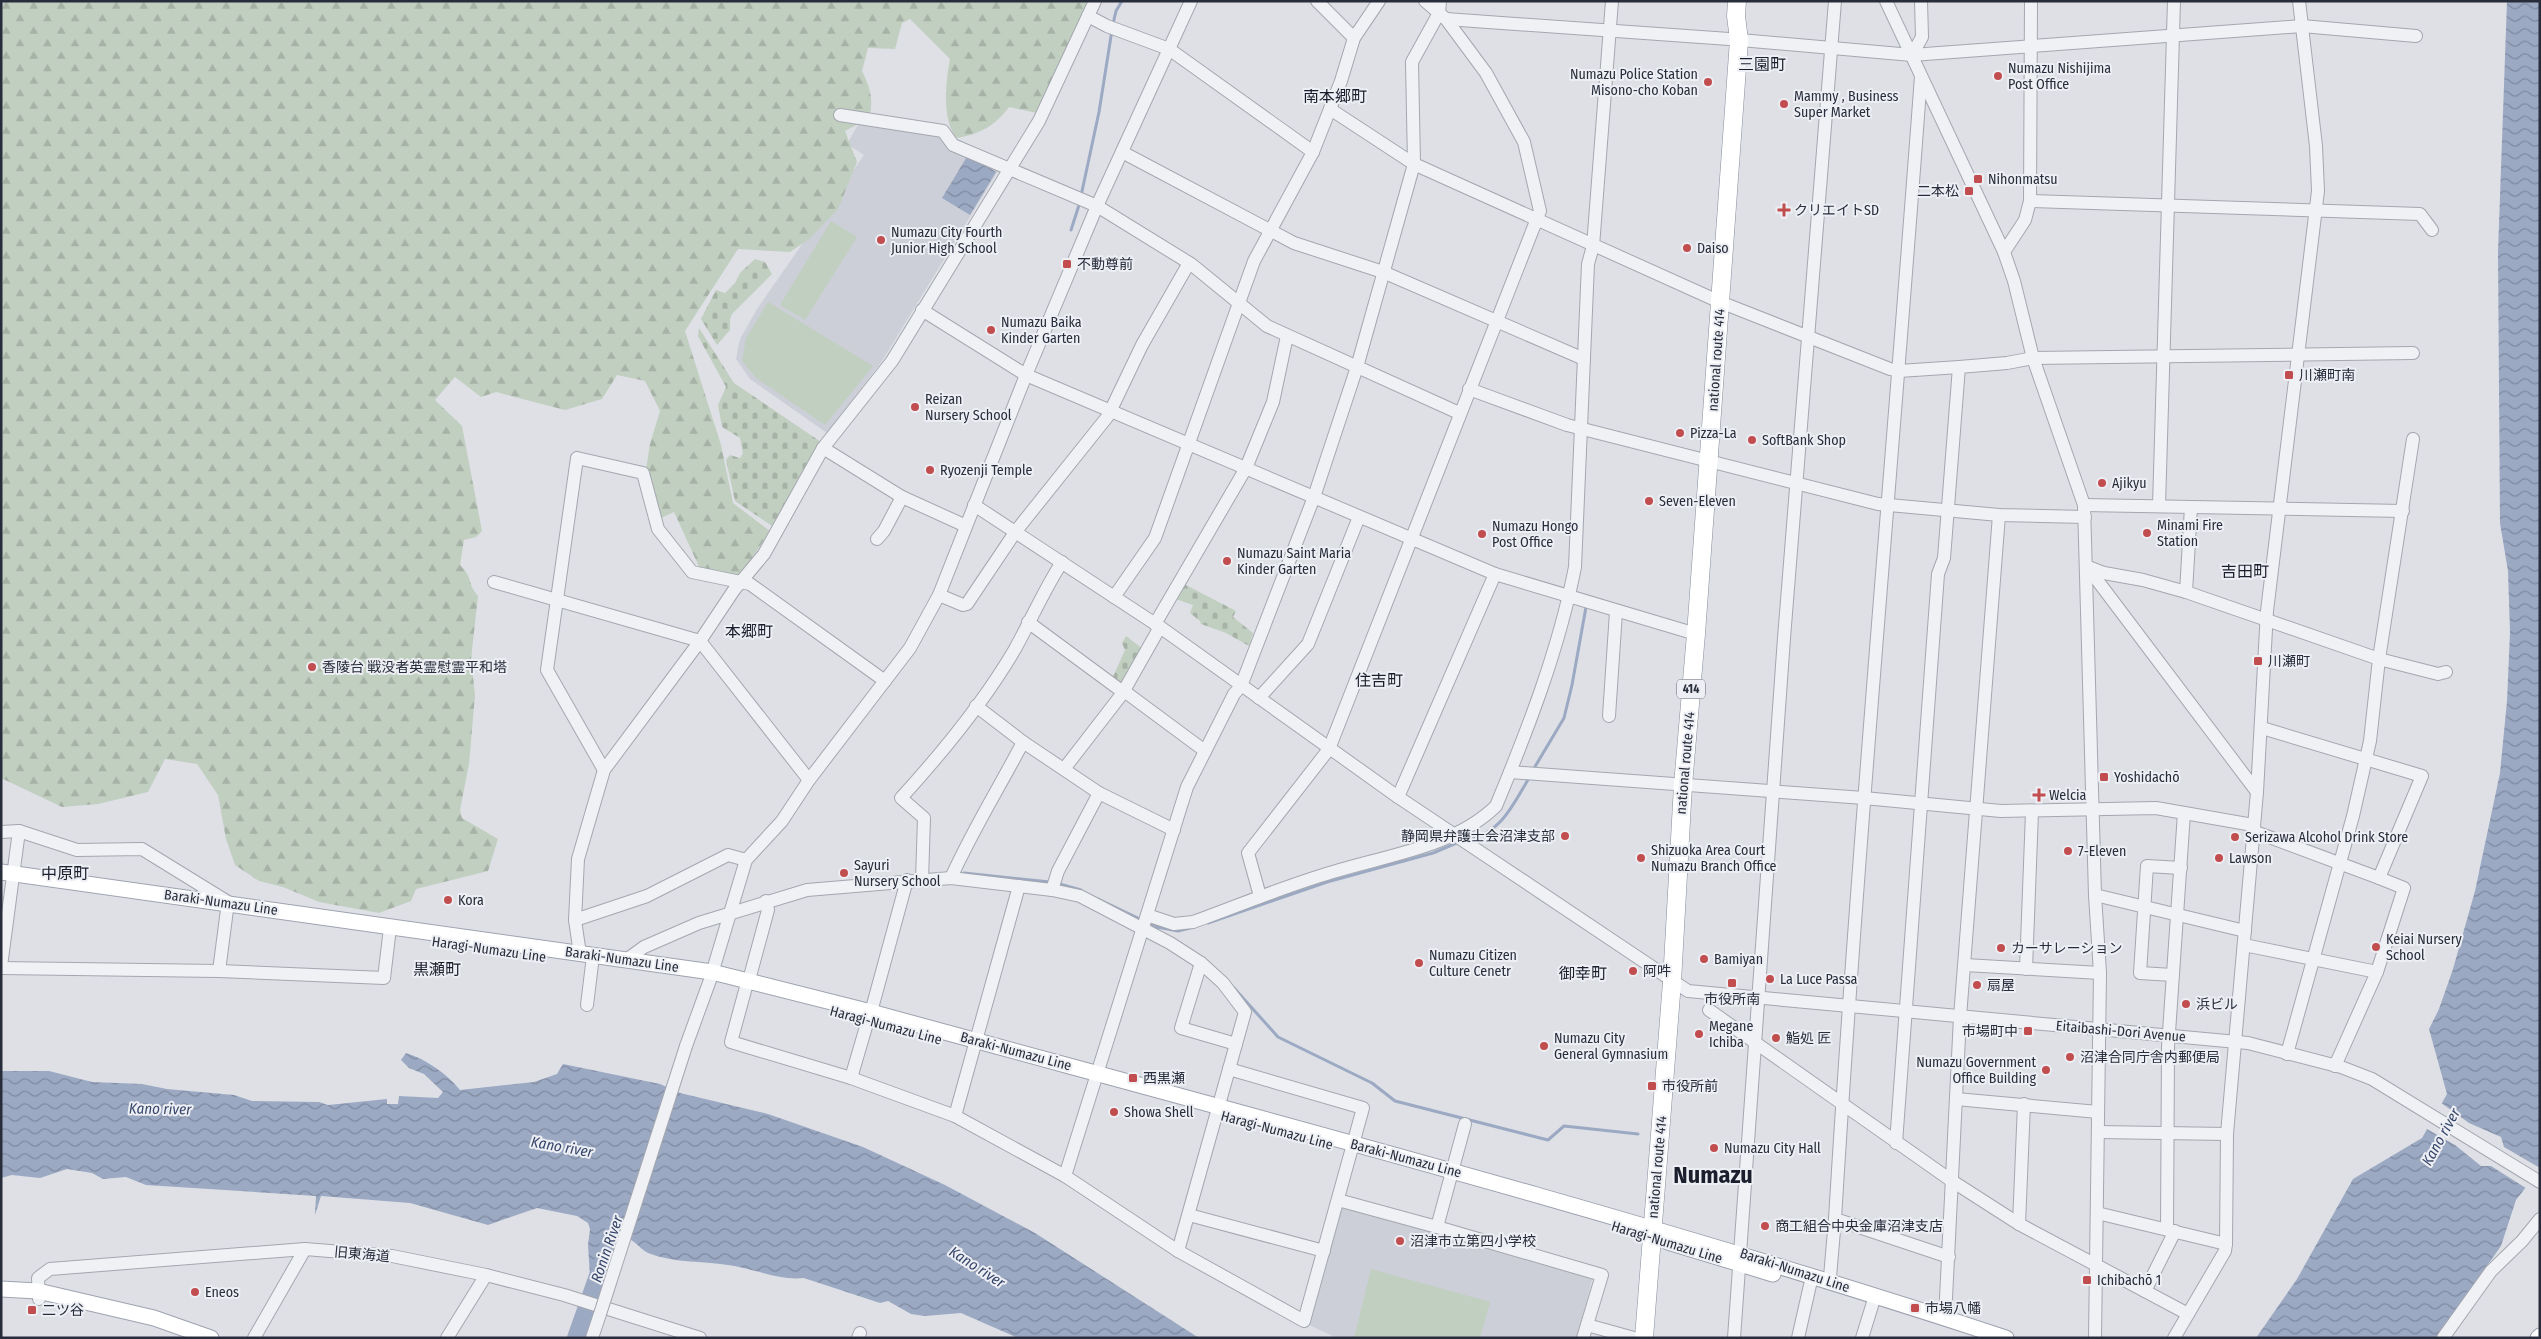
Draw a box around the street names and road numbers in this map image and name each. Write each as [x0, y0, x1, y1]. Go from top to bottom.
street label: national route 414 [1704, 308, 1729, 412]
road number: 414 [1677, 680, 1705, 699]
street label: national route 414 [1673, 711, 1698, 815]
street label: Baraki-Numazu Line [163, 886, 279, 919]
street label: Haragi-Numazu Line [431, 933, 547, 966]
street label: Baraki-Numazu Line [564, 943, 680, 976]
street label: Haragi-Numazu Line [828, 1002, 944, 1049]
street label: Eitaibashi-Dori Avenue [2055, 1017, 2187, 1046]
street label: Baraki-Numazu Line [958, 1028, 1073, 1075]
street label: Haragi-Numazu Line [1219, 1107, 1335, 1154]
street label: national route 414 [1645, 1115, 1670, 1219]
street label: Baraki-Numazu Line [1348, 1135, 1463, 1182]
street label: Haragi-Numazu Line [1609, 1217, 1725, 1267]
street label: 旧東海道 [333, 1244, 391, 1265]
street label: Baraki-Numazu Line [1738, 1245, 1852, 1296]

